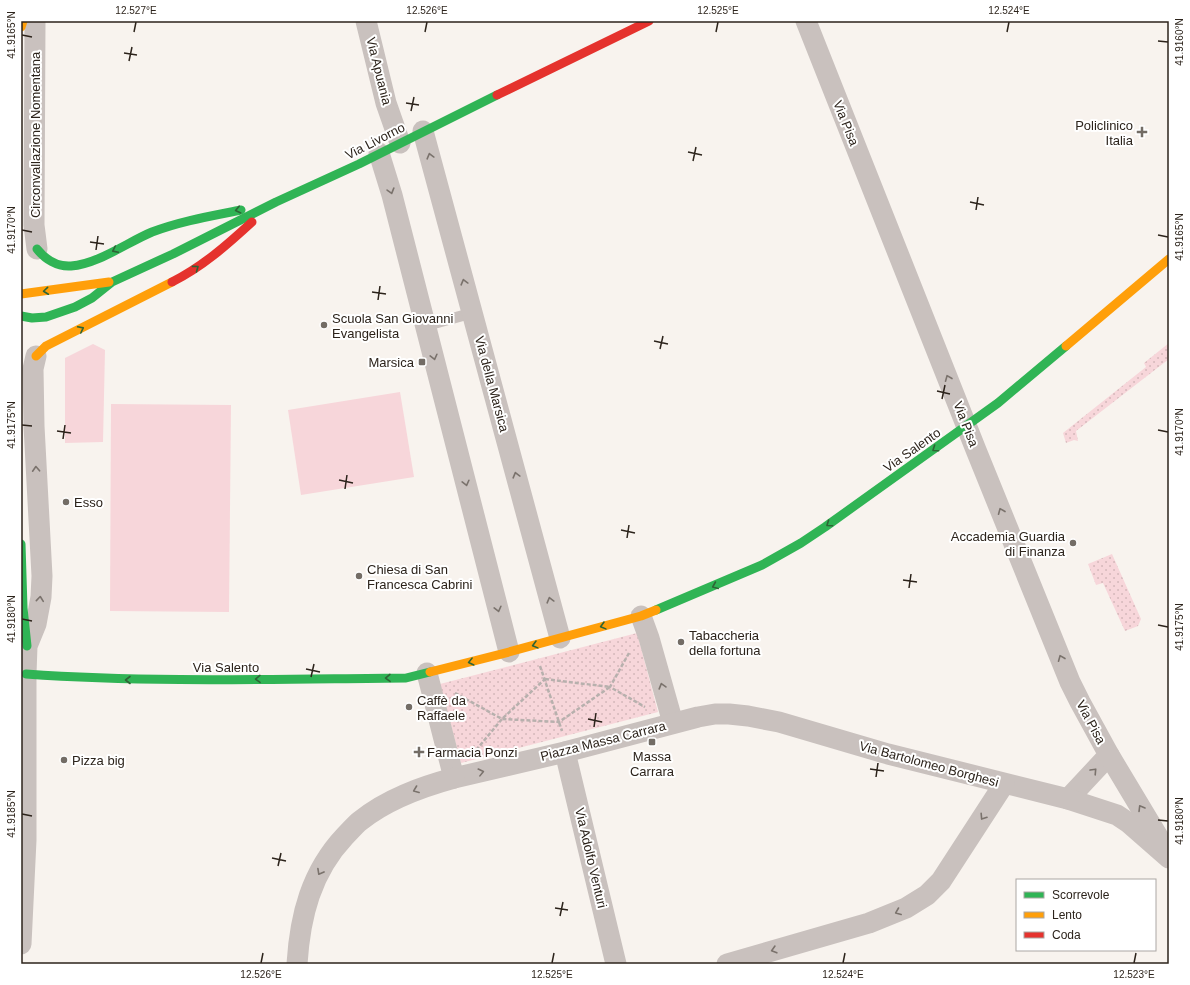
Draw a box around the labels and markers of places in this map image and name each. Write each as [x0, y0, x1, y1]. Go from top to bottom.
place label: Policlinico Italia [1075, 118, 1134, 148]
marker: Policlinico Italia [1136, 126, 1148, 138]
place label: Scuola San Giovanni Evangelista [332, 311, 454, 341]
marker: Scuola San Giovanni Evangelista [319, 320, 329, 330]
place label: Marsica [368, 355, 415, 370]
marker: Marsica [417, 357, 427, 367]
place label: Esso [74, 495, 103, 510]
marker: Esso [61, 497, 71, 507]
place label: Accademia Guardia di Finanza [951, 529, 1066, 559]
marker: Accademia Guardia di Finanza [1068, 538, 1078, 548]
place label: Chiesa di San Francesca Cabrini [367, 562, 473, 592]
marker: Chiesa di San Francesca Cabrini [354, 571, 364, 581]
place label: Tabaccheria della fortuna [689, 628, 761, 658]
marker: Tabaccheria della fortuna [676, 637, 686, 647]
place label: Caffè da Raffaele [417, 693, 467, 723]
marker: Caffè da Raffaele [404, 702, 414, 712]
marker: Massa Carrara [647, 737, 657, 747]
place label: Farmacia Ponzi [427, 745, 517, 760]
marker: Farmacia Ponzi [414, 747, 424, 757]
place label: Massa Carrara [630, 748, 674, 779]
place label: Pizza big [72, 753, 125, 768]
marker: Pizza big [59, 755, 69, 765]

